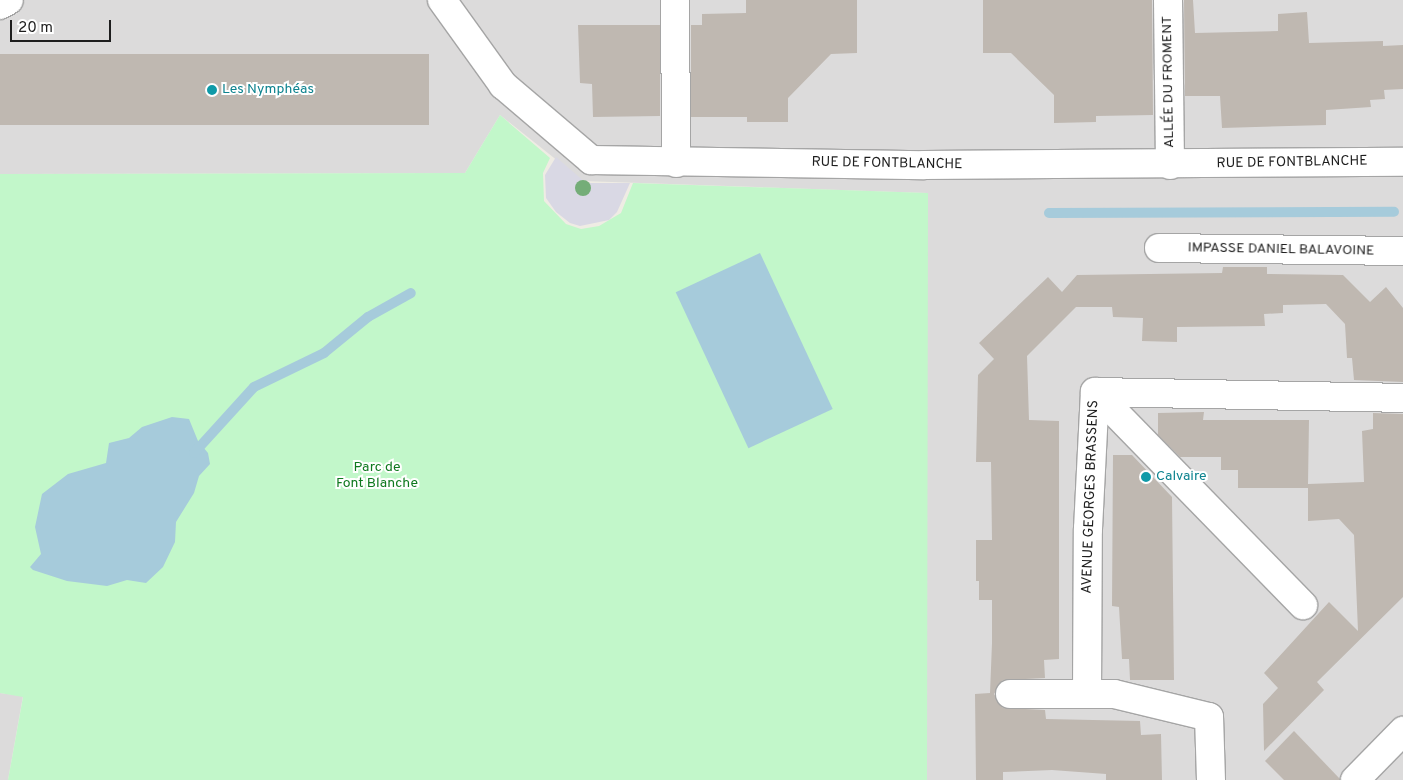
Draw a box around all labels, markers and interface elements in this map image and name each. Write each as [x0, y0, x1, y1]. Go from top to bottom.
scale bar [12, 10, 114, 42]
street label: ALLÉE DU FROMENT [1159, 16, 1179, 148]
text: 20 m [18, 19, 53, 38]
place label: Les Nymphéas [222, 82, 314, 98]
marker: Les Nymphéas [206, 84, 218, 96]
street label: RUE DE FONTBLANCHE [1216, 153, 1368, 173]
street label: RUE DE FONTBLANCHE [811, 154, 963, 174]
street label: IMPASSE DANIEL BALAVOINE [1187, 240, 1375, 260]
street label: AVENUE GEORGES BRASSENS [1079, 400, 1103, 594]
park label: Parc de Font Blanche [336, 460, 418, 492]
place label: Calvaire [1156, 469, 1207, 485]
marker: Calvaire [1140, 471, 1152, 483]

